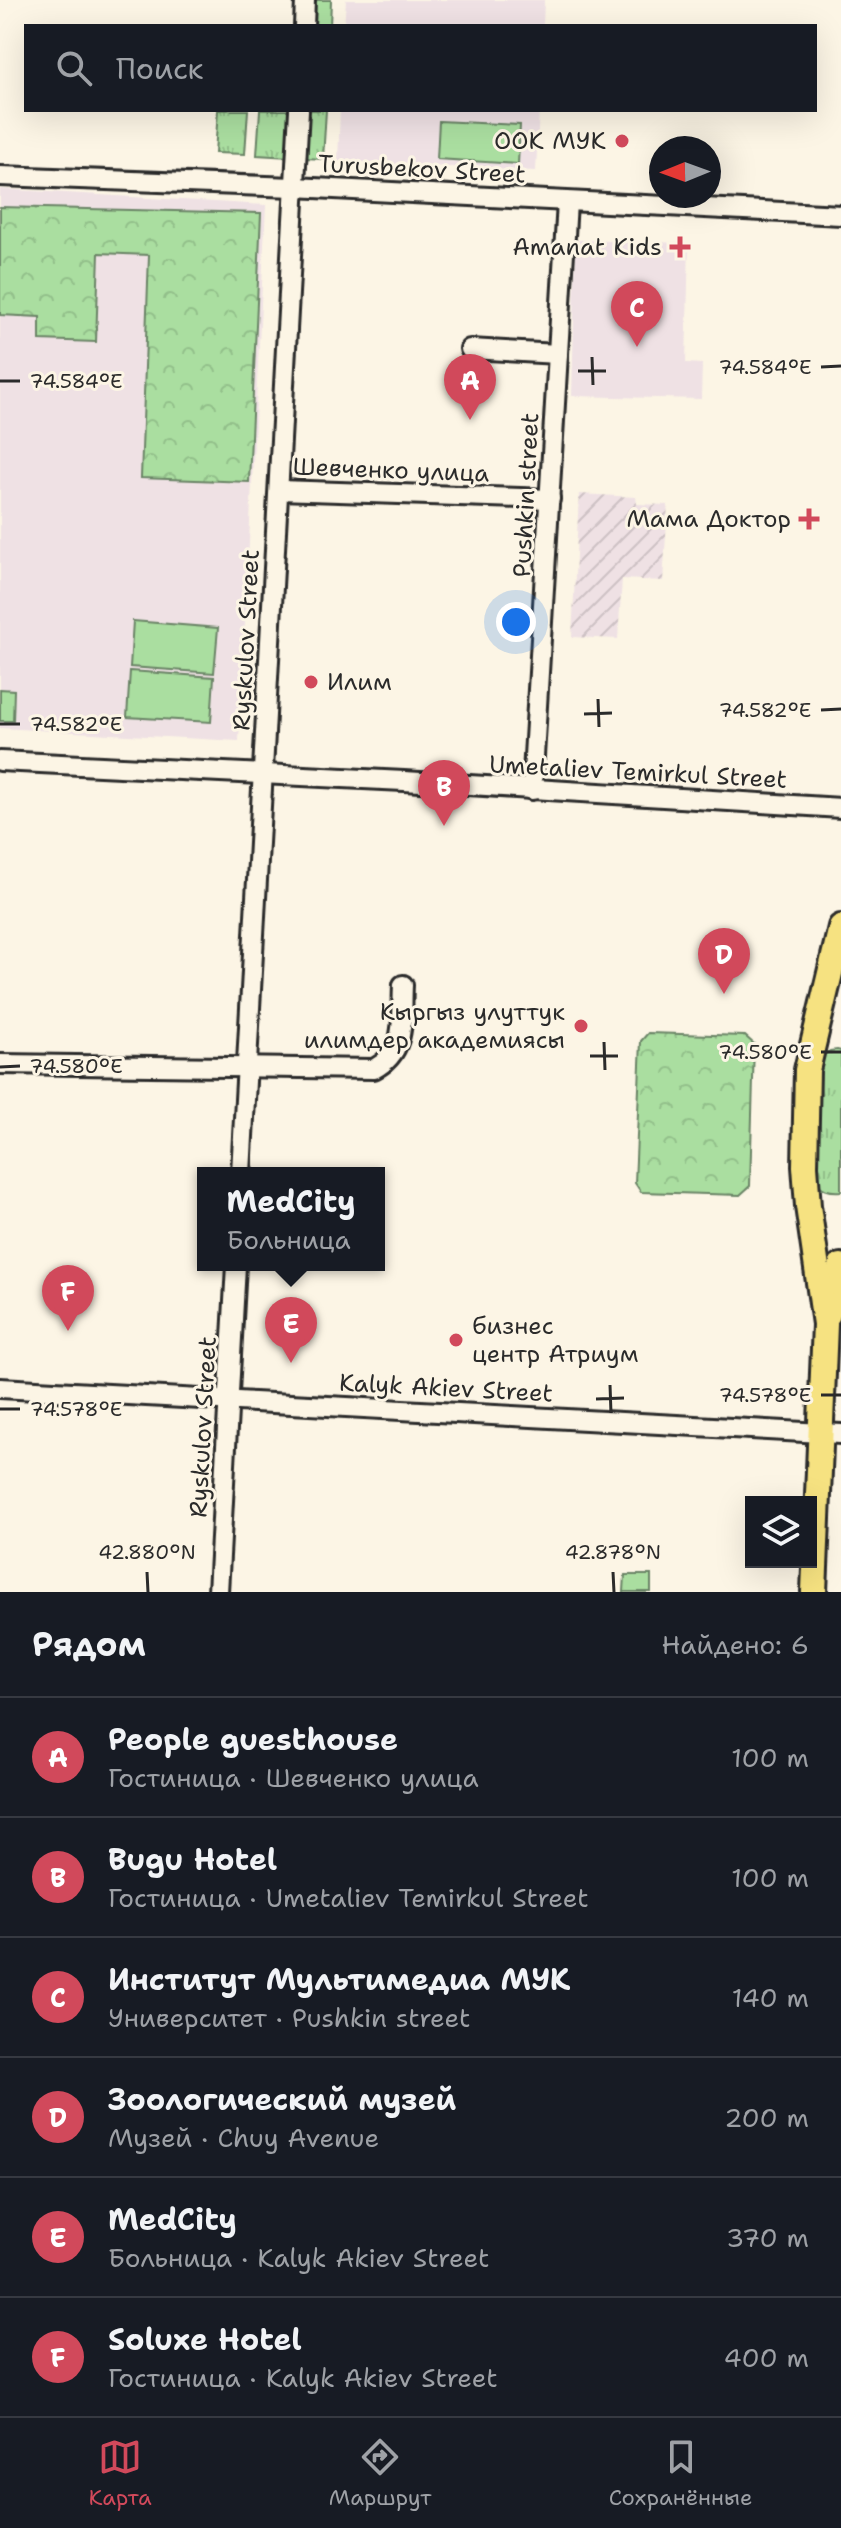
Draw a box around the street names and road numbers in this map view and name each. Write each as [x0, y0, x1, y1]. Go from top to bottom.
street label: Turusbekov Street [317, 148, 527, 190]
street label: Pushkin street [506, 412, 546, 578]
street label: Шевченко улица [292, 451, 490, 489]
street label: Ryskulov Street [225, 549, 267, 731]
street label: Umetaliev Temirkul Street [488, 748, 788, 796]
street label: Ryskulov Street [182, 1336, 224, 1518]
street label: Kalyk Akiev Street [338, 1366, 554, 1410]

